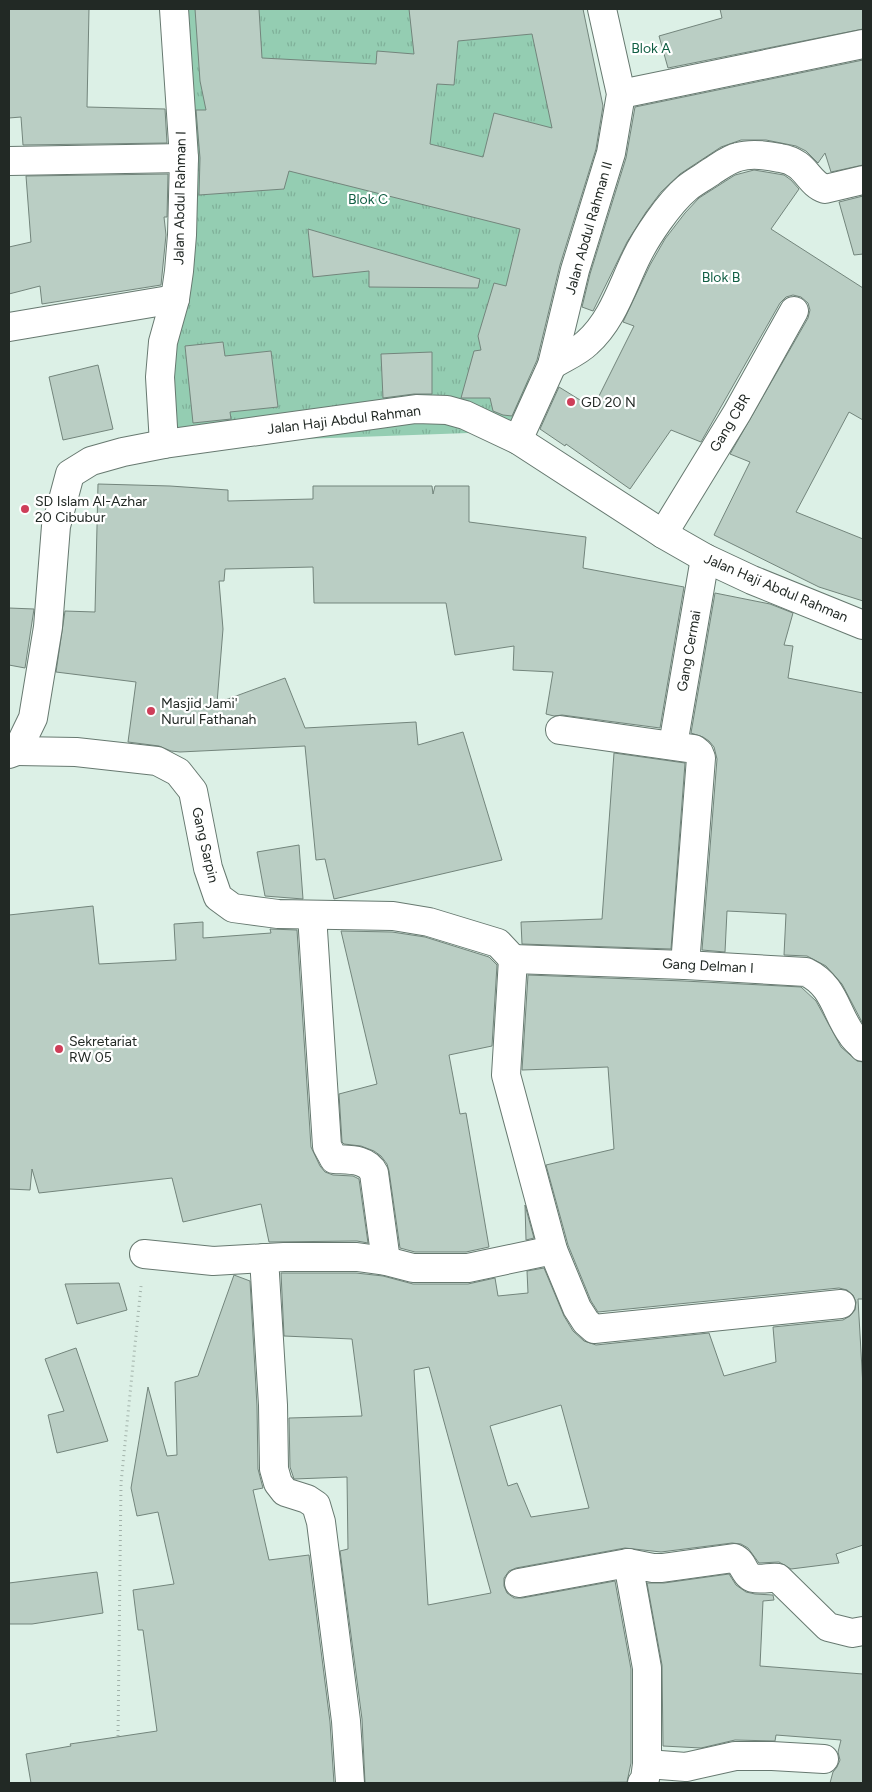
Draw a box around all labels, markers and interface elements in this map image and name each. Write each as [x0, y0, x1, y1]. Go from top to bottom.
park label: Blok A [631, 40, 671, 57]
street label: Jalan Abdul Rahman I [170, 131, 190, 265]
street label: Jalan Abdul Rahman II [562, 159, 616, 297]
park label: Blok C [348, 191, 388, 208]
park label: Blok B [702, 269, 740, 286]
street label: Gang CBR [706, 391, 754, 455]
place label: GD 20 N [581, 394, 636, 411]
marker: GD 20 N [565, 396, 577, 408]
street label: Jalan Haji Abdul Rahman [266, 402, 422, 438]
place label: SD Islam Al-Azhar 20 Cibubur [35, 493, 147, 526]
marker: SD Islam Al-Azhar 20 Cibubur [19, 503, 31, 515]
street label: Jalan Haji Abdul Rahman [701, 550, 851, 626]
street label: Gang Cermai [674, 609, 704, 693]
place label: Masjid Jami' Nurul Fathanah [161, 695, 257, 728]
marker: Masjid Jami' Nurul Fathanah [145, 705, 157, 717]
street label: Gang Sarpin [188, 806, 222, 885]
street label: Gang Delman I [662, 955, 754, 977]
place label: Sekretariat RW 05 [69, 1033, 137, 1066]
marker: Sekretariat RW 05 [53, 1043, 65, 1055]

